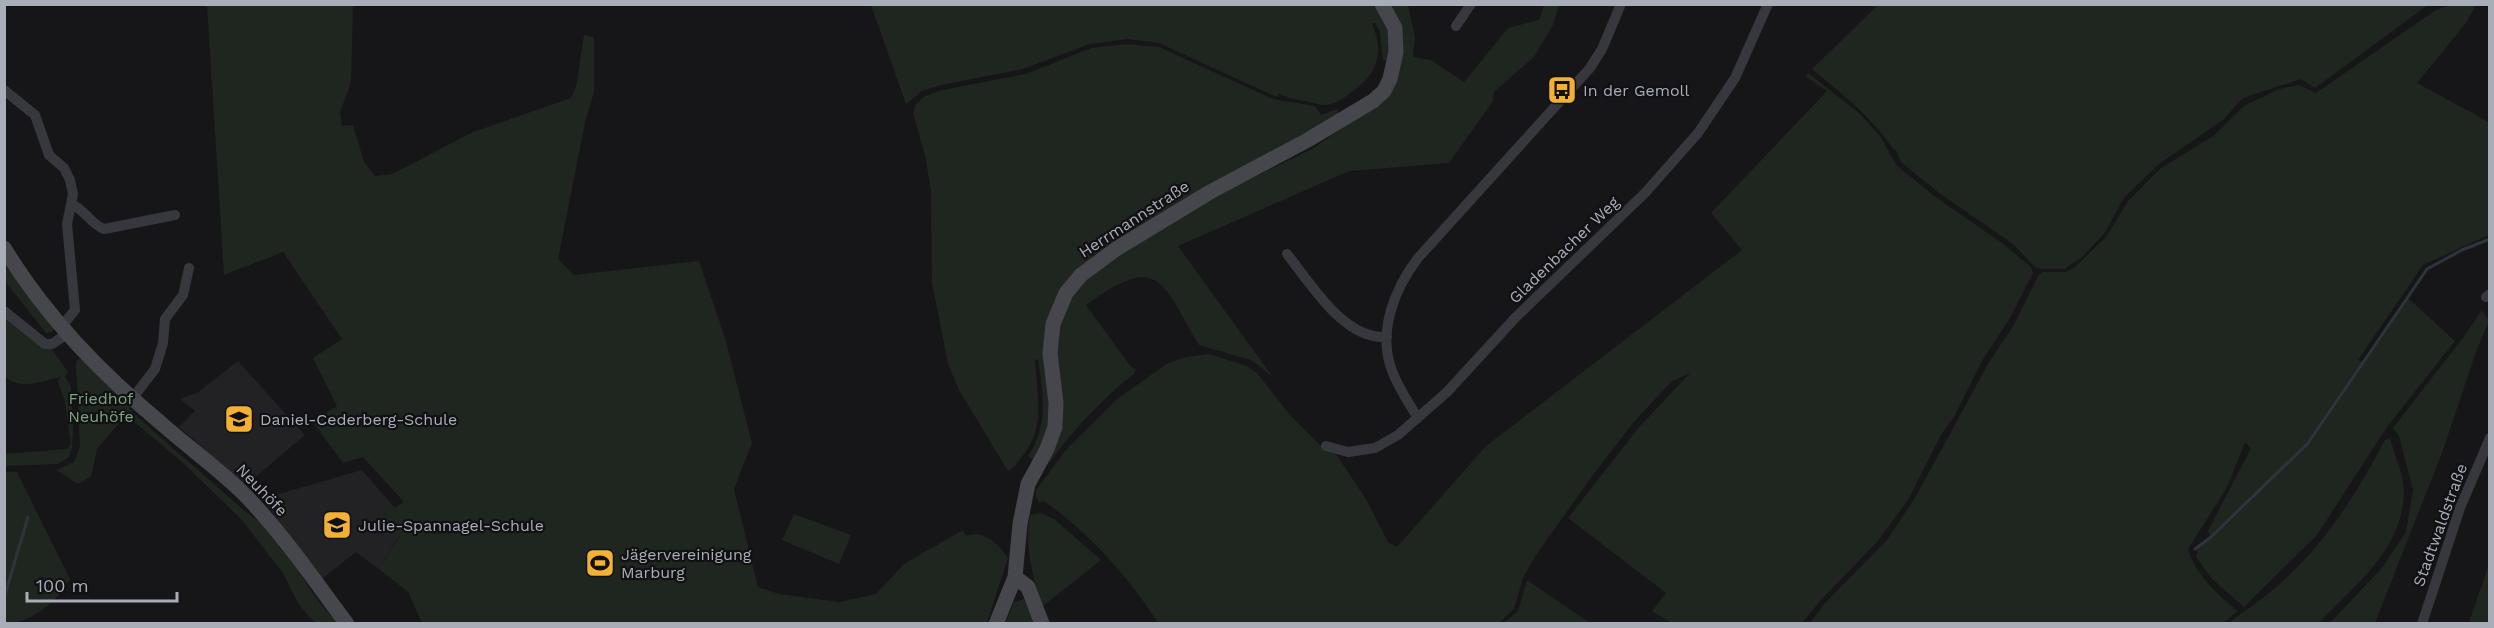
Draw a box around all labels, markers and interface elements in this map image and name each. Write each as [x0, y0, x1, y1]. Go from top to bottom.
bus stop icon: In der Gemoll [1546, 74, 1578, 106]
place label: In der Gemoll [1583, 81, 1689, 100]
street label: Herrmannstraße [1075, 176, 1193, 262]
street label: Gladenbacher Weg [1505, 192, 1623, 307]
park label: Friedhof Neuhöfe [68, 389, 134, 426]
school or university icon: Daniel-Cederberg-Schule [223, 403, 255, 435]
place label: Daniel-Cederberg-Schule [260, 410, 457, 429]
street label: Neuhöfe [232, 460, 292, 520]
street label: Stadtwaldstraße [2409, 461, 2471, 589]
school or university icon: Julie-Spannagel-Schule [321, 509, 353, 541]
place label: Julie-Spannagel-Schule [358, 516, 544, 535]
place label: Jägervereinigung Marburg [621, 545, 752, 582]
sports icon: Jägervereinigung Marburg [584, 547, 616, 579]
scale bar [27, 565, 177, 603]
text: 100 m [36, 575, 89, 596]

